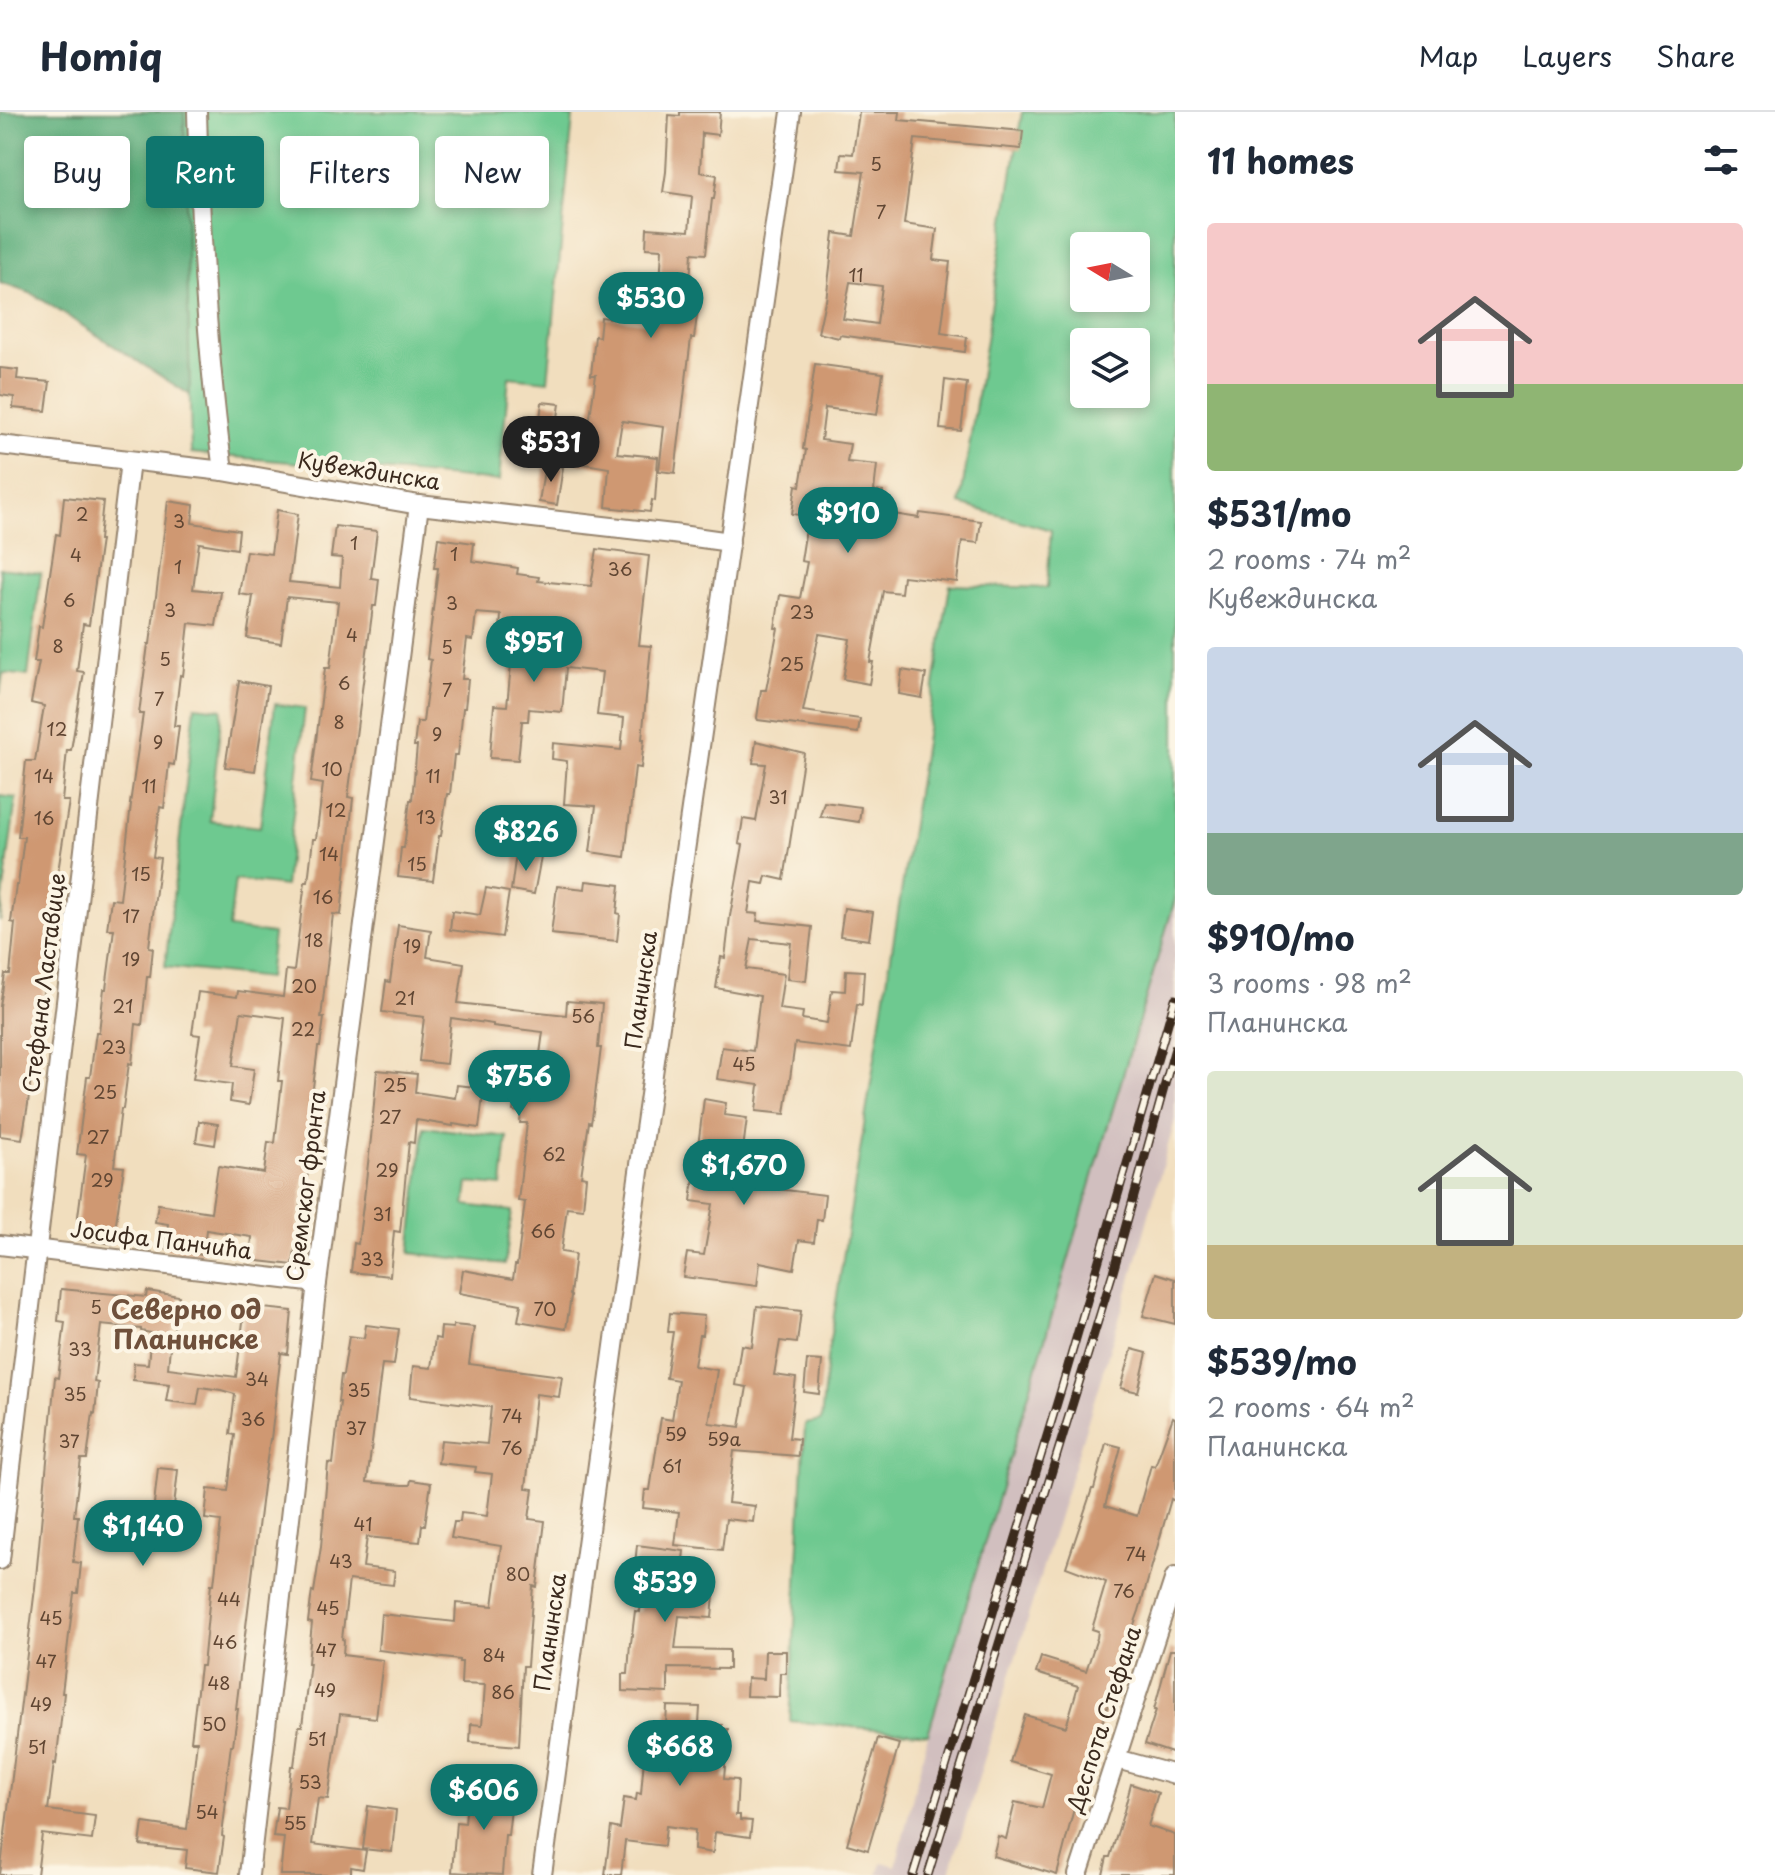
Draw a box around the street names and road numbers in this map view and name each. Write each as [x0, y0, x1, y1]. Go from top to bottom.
street label: Кувеждинска [296, 442, 443, 497]
street label: Стефана Ластавице [13, 871, 72, 1095]
street label: Планинска [615, 928, 664, 1051]
street label: Сремског фронта [276, 1088, 333, 1283]
street label: Јосифа Панчића [69, 1211, 254, 1266]
street label: Планинска [524, 1570, 573, 1693]
street label: Деспота Стефана [1057, 1621, 1148, 1817]

